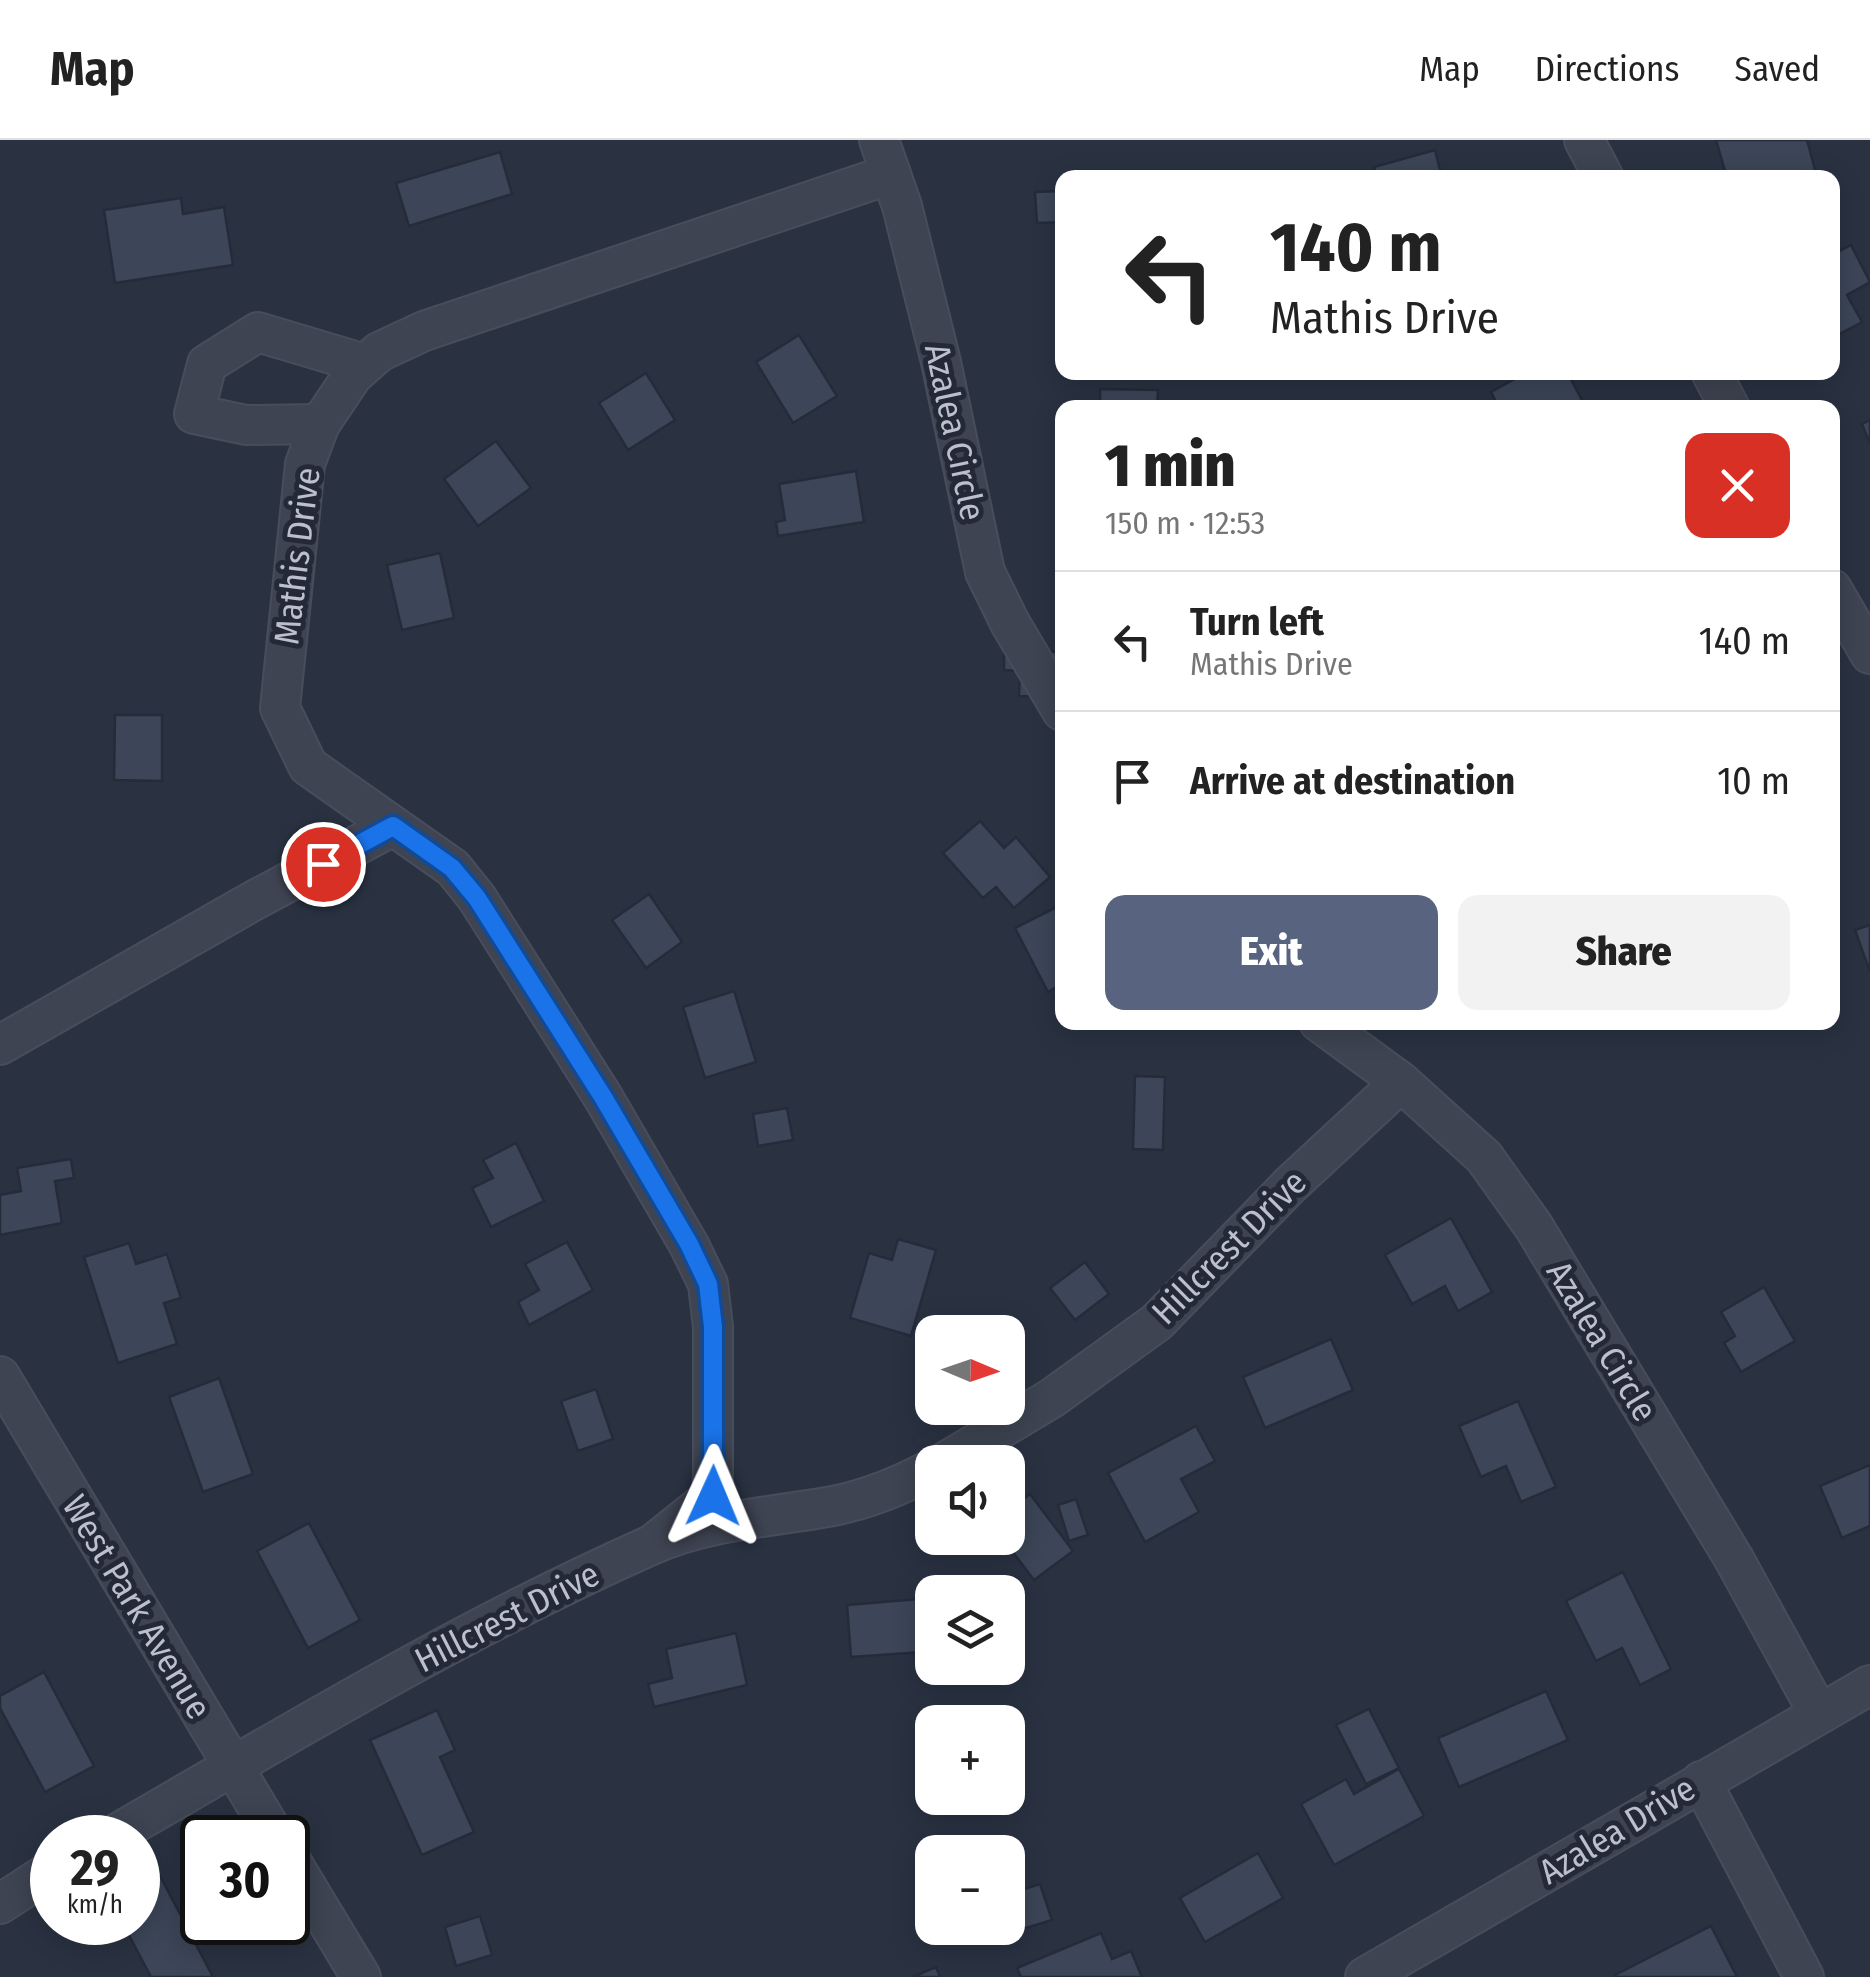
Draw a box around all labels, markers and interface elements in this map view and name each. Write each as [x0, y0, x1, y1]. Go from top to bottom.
text: Map [50, 40, 134, 98]
text: Map [1419, 48, 1480, 90]
text: Directions [1535, 48, 1680, 90]
text: Saved [1735, 48, 1820, 90]
text: 140 m [1270, 206, 1442, 290]
icon: left [1105, 210, 1235, 340]
text: Mathis Drive [1270, 291, 1499, 345]
street label: Azalea Circle [916, 340, 994, 524]
text: 1 min [1105, 430, 1236, 502]
button: close [1685, 433, 1790, 538]
street label: Mathis Drive [265, 465, 329, 647]
text: 150 m · 12:53 [1105, 504, 1265, 542]
text: Turn left [1190, 599, 1324, 645]
icon: left [1105, 614, 1160, 669]
text: 140 m [1699, 618, 1790, 664]
text: Mathis Drive [1190, 645, 1353, 683]
icon: arrive [1105, 754, 1160, 809]
text: Arrive at destination [1190, 758, 1515, 804]
text: 10 m [1717, 758, 1790, 804]
pin [281, 822, 366, 907]
icon: arrive [296, 837, 351, 892]
button: Exit [1105, 895, 1438, 1010]
button: Share [1458, 895, 1790, 1010]
street label: Hillcrest Drive [1143, 1161, 1315, 1333]
street label: Azalea Circle [1538, 1253, 1666, 1429]
north arrow [915, 1315, 1025, 1425]
map controls [915, 1315, 1025, 1945]
position arrow [661, 1444, 765, 1548]
button: sound [915, 1445, 1025, 1555]
street label: West Park Avenue [54, 1488, 220, 1726]
street label: Hillcrest Drive [408, 1553, 606, 1681]
button: layers [915, 1575, 1025, 1685]
button: + [915, 1705, 1025, 1815]
street label: Azalea Drive [1532, 1767, 1702, 1893]
speed limit sign: 30 [180, 1815, 310, 1945]
button: − [915, 1835, 1025, 1945]
text: 29 [71, 1838, 119, 1898]
text: km/h [67, 1890, 123, 1920]

